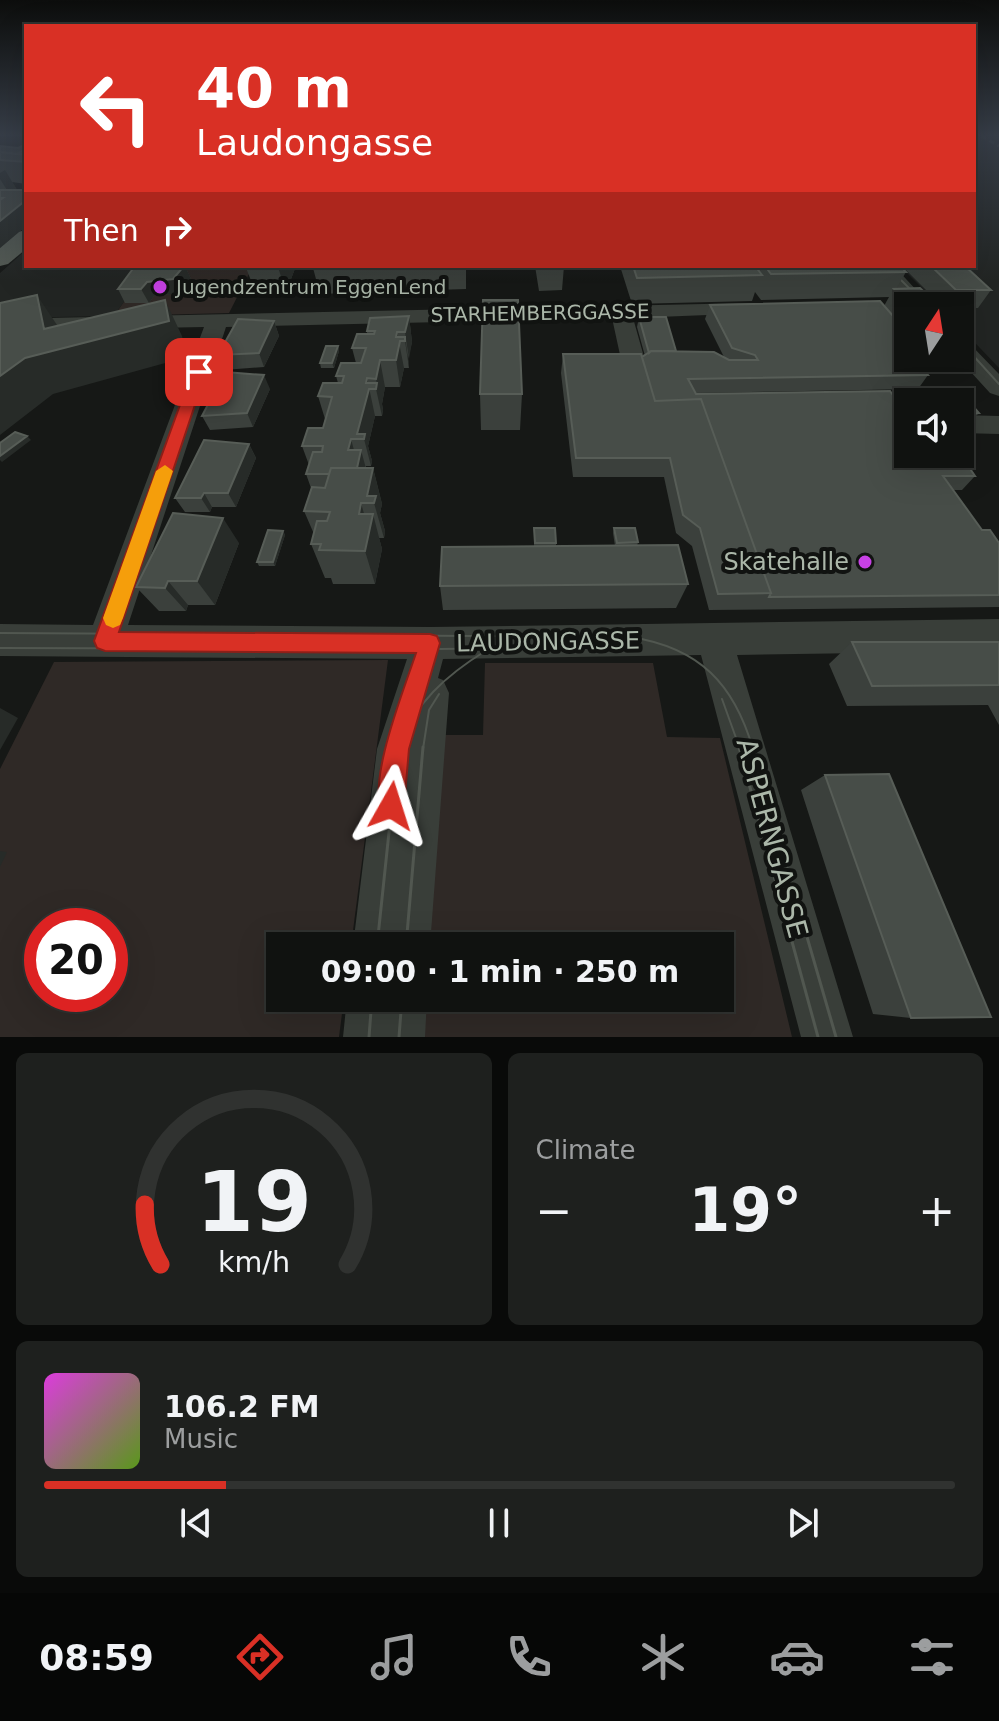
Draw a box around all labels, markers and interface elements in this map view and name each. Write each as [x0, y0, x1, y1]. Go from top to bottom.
text: 40 m [196, 55, 352, 120]
icon: left [64, 56, 168, 160]
text: Laudongasse [196, 122, 433, 163]
icon: right [155, 208, 199, 252]
text: Then [64, 213, 139, 248]
place label: Jugendzentrum EggenLend [174, 275, 446, 299]
marker: Jugendzentrum EggenLend [151, 278, 169, 296]
north arrow [894, 292, 974, 372]
map controls [894, 292, 974, 468]
street label: STARHEMBERGGASSE [430, 299, 650, 327]
pin [165, 338, 233, 406]
icon: arrive [177, 350, 221, 394]
button: sound [894, 388, 974, 468]
place label: Skatehalle [723, 548, 849, 576]
marker: Skatehalle [856, 553, 874, 571]
street label: LAUDONGASSE [456, 626, 640, 658]
street label: ASPERNGASSE [729, 734, 815, 942]
position arrow [349, 764, 433, 848]
speed limit sign: 20 [24, 908, 128, 1012]
text: 09:00 · 1 min · 250 m [321, 954, 679, 989]
text: Climate [536, 1135, 636, 1165]
text: 19 [196, 1154, 312, 1251]
text: 19° [689, 1175, 802, 1245]
text: − [536, 1185, 572, 1236]
text: + [918, 1185, 955, 1236]
text: km/h [218, 1245, 290, 1279]
text: 106.2 FM [164, 1389, 320, 1424]
text: Music [164, 1424, 238, 1454]
icon: previous [174, 1501, 218, 1545]
icon: pause [477, 1501, 521, 1545]
icon: next [781, 1501, 825, 1545]
icon: directions [232, 1629, 288, 1685]
icon: music [366, 1629, 422, 1685]
icon: phone [501, 1629, 557, 1685]
icon: climate [635, 1629, 691, 1685]
icon: car [769, 1629, 825, 1685]
icon: filters [904, 1629, 960, 1685]
text: 08:59 [39, 1637, 154, 1678]

